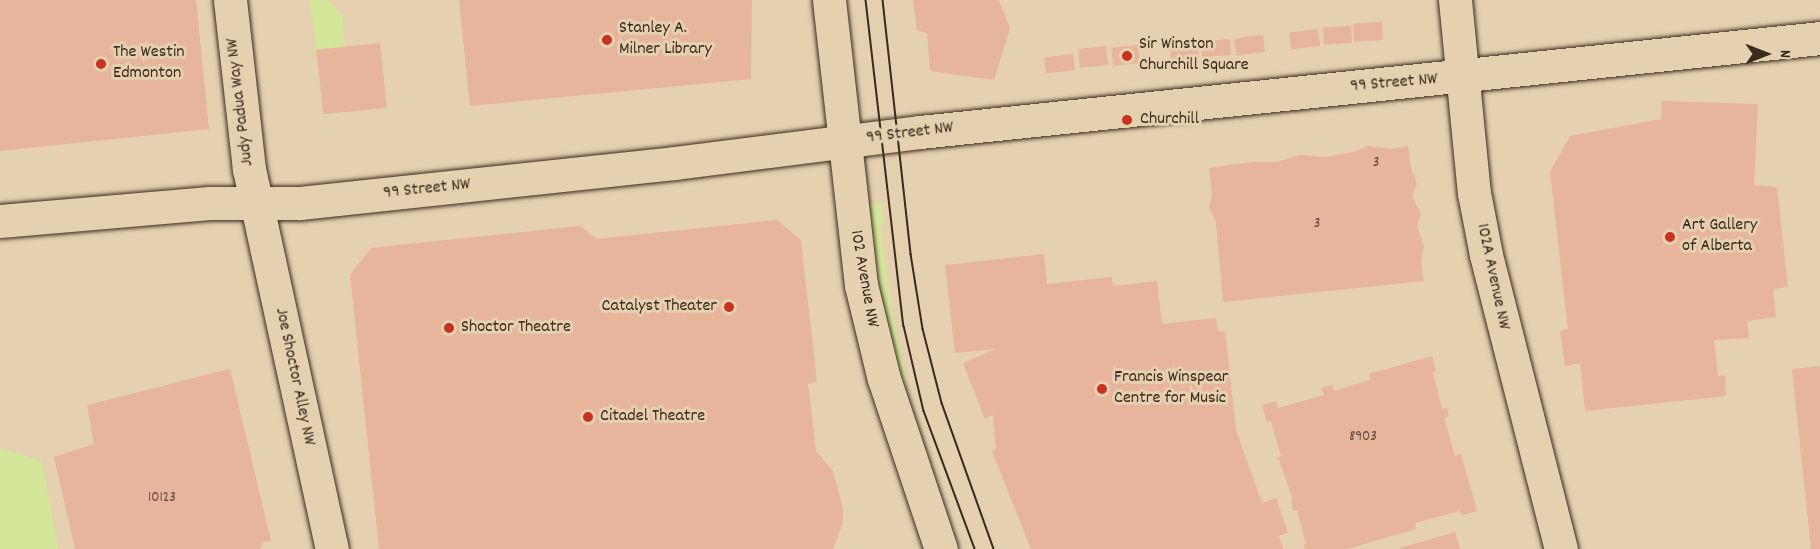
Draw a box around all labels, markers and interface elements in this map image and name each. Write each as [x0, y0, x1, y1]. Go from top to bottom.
place label: Stanley A. Milner Library [619, 19, 712, 62]
north arrow [1736, 24, 1796, 84]
marker: Stanley A. Milner Library [600, 33, 614, 47]
place label: Sir Winston Churchill Square [1139, 35, 1249, 78]
street label: Judy Padua Way NW [222, 37, 260, 167]
place label: The Westin Edmonton [113, 43, 185, 86]
marker: Sir Winston Churchill Square [1120, 49, 1134, 63]
text: N [1773, 50, 1796, 58]
marker: The Westin Edmonton [94, 57, 108, 71]
street label: 99 Street NW [1349, 69, 1439, 99]
place label: Churchill [1140, 109, 1199, 131]
marker: Churchill [1118, 111, 1136, 129]
street label: 99 Street NW [865, 118, 955, 150]
house number: 3 [1373, 155, 1379, 173]
street label: 99 Street NW [382, 175, 472, 205]
house number: 3 [1314, 216, 1320, 234]
place label: Art Gallery of Alberta [1682, 216, 1757, 258]
street label: 102A Avenue NW [1470, 222, 1514, 332]
street label: 102 Avenue NW [844, 229, 882, 329]
marker: Art Gallery of Alberta [1663, 230, 1677, 244]
place label: Catalyst Theater [602, 296, 717, 318]
marker: Catalyst Theater [722, 300, 736, 314]
street label: Joe Shoctor Alley NW [269, 306, 319, 448]
place label: Shoctor Theatre [461, 317, 571, 339]
marker: Shoctor Theatre [442, 321, 456, 335]
place label: Francis Winspear Centre for Music [1114, 368, 1229, 410]
marker: Francis Winspear Centre for Music [1095, 382, 1109, 396]
place label: Citadel Theatre [600, 406, 705, 428]
marker: Citadel Theatre [581, 410, 595, 424]
house number: 8903 [1349, 429, 1377, 447]
house number: 10123 [148, 490, 176, 508]

